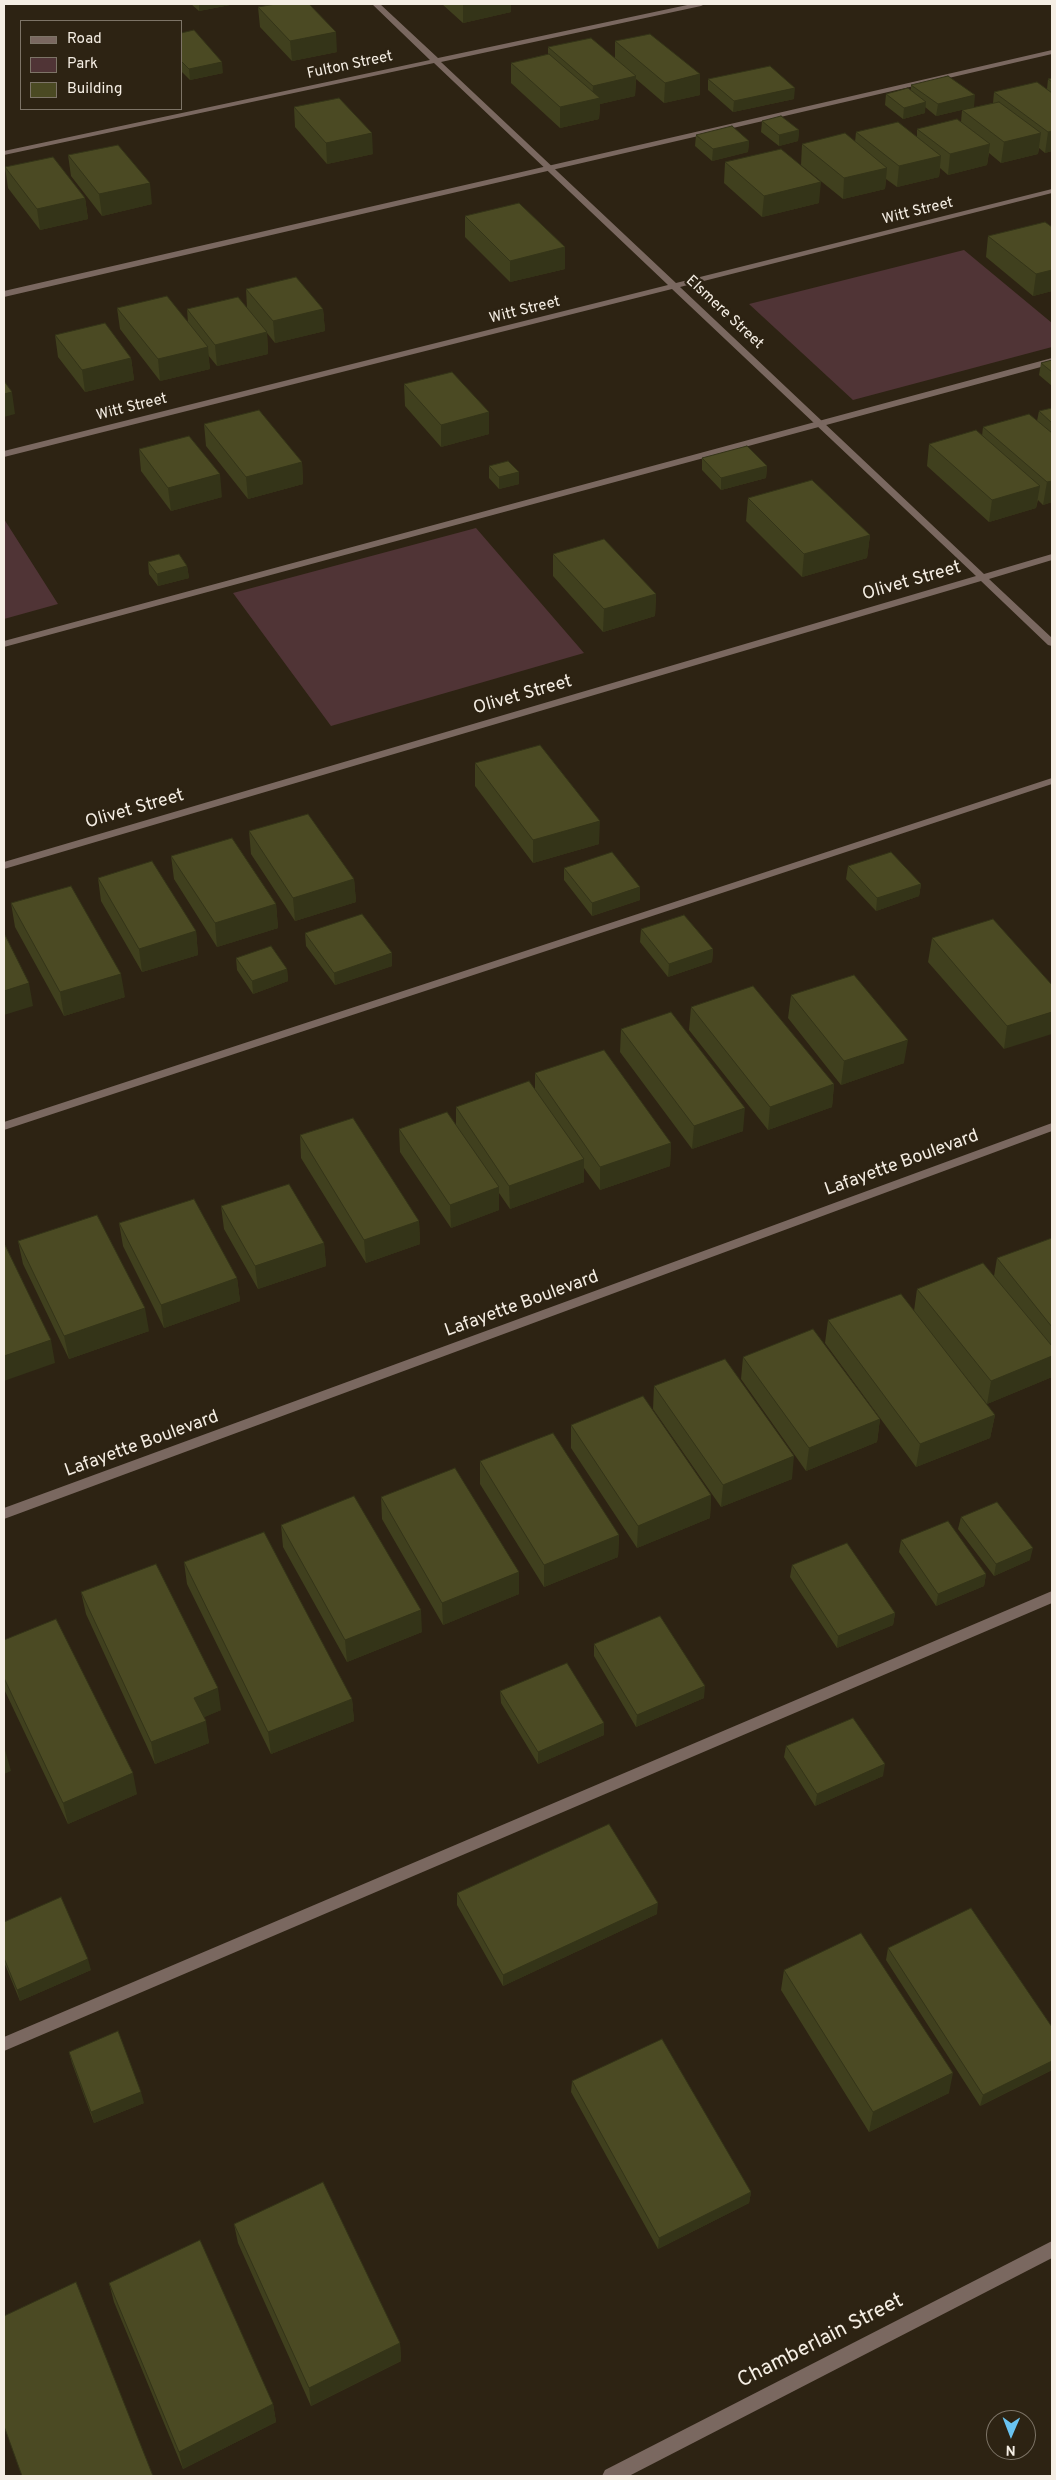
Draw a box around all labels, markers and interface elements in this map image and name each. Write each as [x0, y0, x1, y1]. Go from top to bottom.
legend [20, 20, 182, 110]
text: Road [67, 30, 102, 49]
street label: Fulton Street [305, 48, 395, 84]
text: Park [67, 55, 98, 74]
text: Building [67, 80, 122, 99]
street label: Witt Street [881, 195, 955, 229]
street label: Elsmere Street [681, 273, 767, 353]
street label: Witt Street [488, 294, 562, 328]
street label: Witt Street [95, 391, 169, 425]
street label: Olivet Street [860, 558, 964, 606]
street label: Olivet Street [471, 672, 575, 720]
street label: Olivet Street [83, 786, 187, 834]
street label: Lafayette Boulevard [822, 1126, 982, 1202]
street label: Lafayette Boulevard [442, 1267, 602, 1343]
street label: Lafayette Boulevard [62, 1407, 222, 1483]
street label: Chamberlain Street [734, 2289, 908, 2395]
north arrow [986, 2410, 1036, 2460]
text: N [1006, 2441, 1016, 2458]

